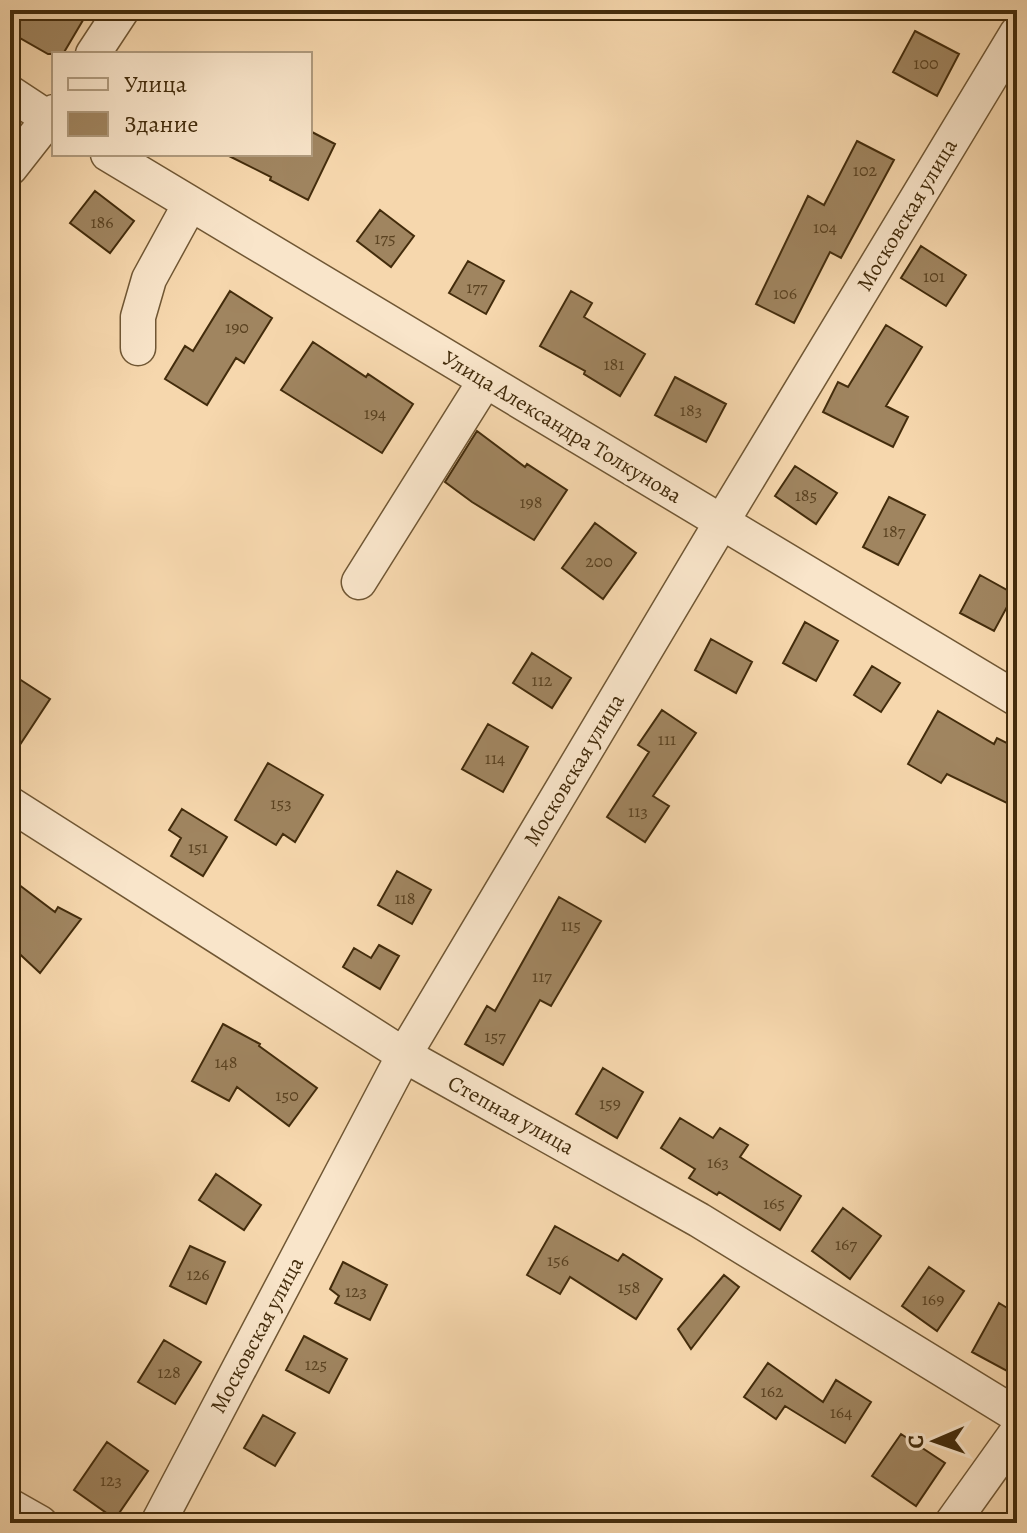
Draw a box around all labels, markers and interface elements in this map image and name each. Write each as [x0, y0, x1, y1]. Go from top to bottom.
house number: 100 [913, 51, 939, 75]
legend [52, 52, 312, 156]
text: Улица [124, 68, 187, 100]
text: Здание [124, 108, 199, 140]
street label: Московская улица [850, 132, 965, 297]
house number: 102 [853, 158, 878, 182]
house number: 186 [90, 210, 114, 234]
house number: 104 [813, 215, 837, 239]
house number: 175 [374, 226, 396, 250]
house number: 101 [923, 264, 945, 288]
house number: 177 [466, 275, 488, 299]
house number: 106 [773, 281, 797, 305]
house number: 190 [225, 315, 249, 339]
street label: Улица Александра Толкунова [437, 343, 688, 511]
house number: 181 [603, 352, 625, 376]
house number: 183 [680, 398, 702, 422]
house number: 194 [364, 401, 386, 425]
house number: 185 [795, 483, 817, 507]
house number: 198 [519, 490, 543, 514]
house number: 187 [883, 519, 906, 543]
house number: 200 [585, 549, 613, 573]
house number: 112 [532, 668, 553, 692]
street label: Московская улица [517, 687, 632, 852]
house number: 111 [658, 727, 676, 751]
house number: 114 [485, 746, 505, 770]
house number: 153 [270, 791, 292, 815]
house number: 113 [628, 799, 648, 823]
house number: 151 [188, 835, 208, 859]
house number: 118 [394, 886, 416, 910]
house number: 115 [561, 913, 581, 937]
house number: 117 [532, 964, 552, 988]
house number: 157 [484, 1024, 506, 1048]
house number: 148 [214, 1050, 238, 1074]
street label: Степная улица [442, 1068, 580, 1163]
house number: 150 [275, 1083, 299, 1107]
house number: 159 [599, 1091, 621, 1115]
house number: 163 [707, 1150, 729, 1174]
house number: 165 [763, 1191, 785, 1215]
house number: 167 [835, 1232, 857, 1256]
house number: 156 [547, 1248, 569, 1272]
street label: Московская улица [203, 1251, 311, 1419]
house number: 126 [186, 1262, 210, 1286]
house number: 158 [618, 1275, 640, 1299]
house number: 123 [345, 1279, 367, 1303]
house number: 169 [922, 1287, 944, 1311]
house number: 125 [305, 1352, 327, 1376]
house number: 128 [157, 1360, 181, 1384]
house number: 162 [760, 1379, 784, 1403]
house number: 164 [830, 1400, 852, 1424]
north arrow [895, 1401, 975, 1481]
text: С [901, 1434, 931, 1449]
house number: 123 [100, 1468, 122, 1492]

